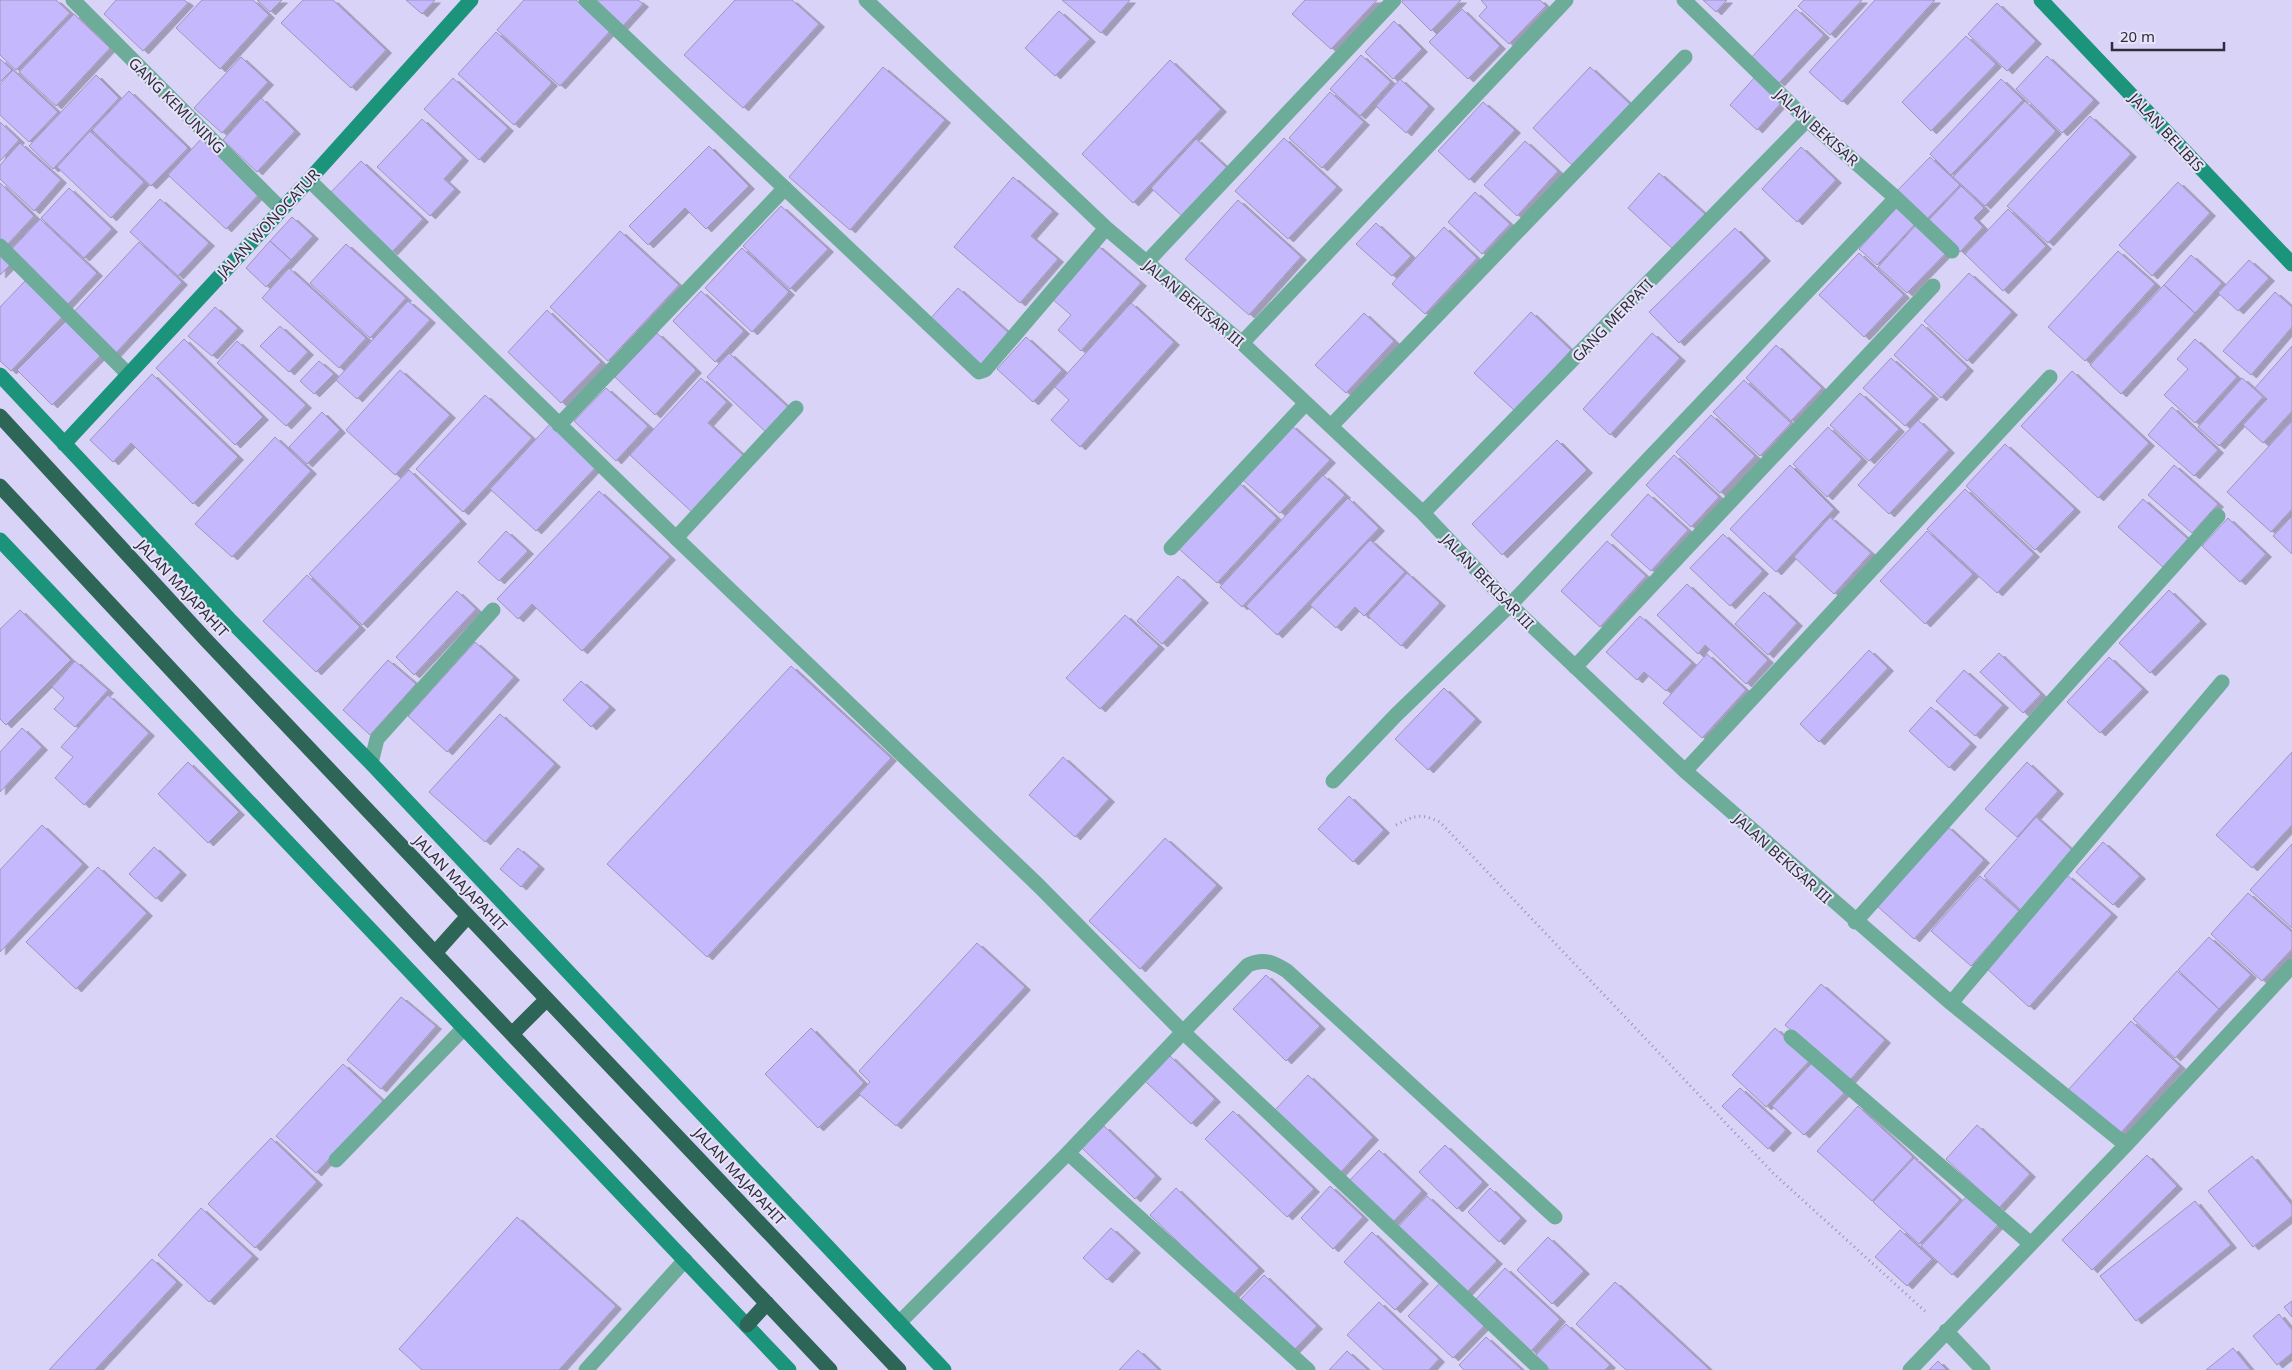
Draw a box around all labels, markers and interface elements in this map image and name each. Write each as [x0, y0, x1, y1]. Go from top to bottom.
scale bar [2112, 20, 2224, 52]
text: 20 m [2120, 26, 2155, 46]
street label: GANG KEMUNING [125, 53, 229, 157]
street label: JALAN BEKISAR [1769, 83, 1864, 170]
street label: JALAN BELIBIS [2124, 87, 2209, 176]
street label: JALAN WONOCATUR [211, 164, 324, 283]
street label: JALAN BEKISAR III [1138, 254, 1248, 351]
street label: GANG MERPATI [1567, 274, 1657, 366]
street label: JALAN BEKISAR III [1436, 528, 1539, 633]
street label: JALAN MAJAPAHIT [131, 533, 234, 642]
street label: JALAN BEKISAR III [1728, 807, 1836, 907]
street label: JALAN MAJAPAHIT [408, 829, 513, 936]
street label: JALAN MAJAPAHIT [688, 1121, 791, 1230]

